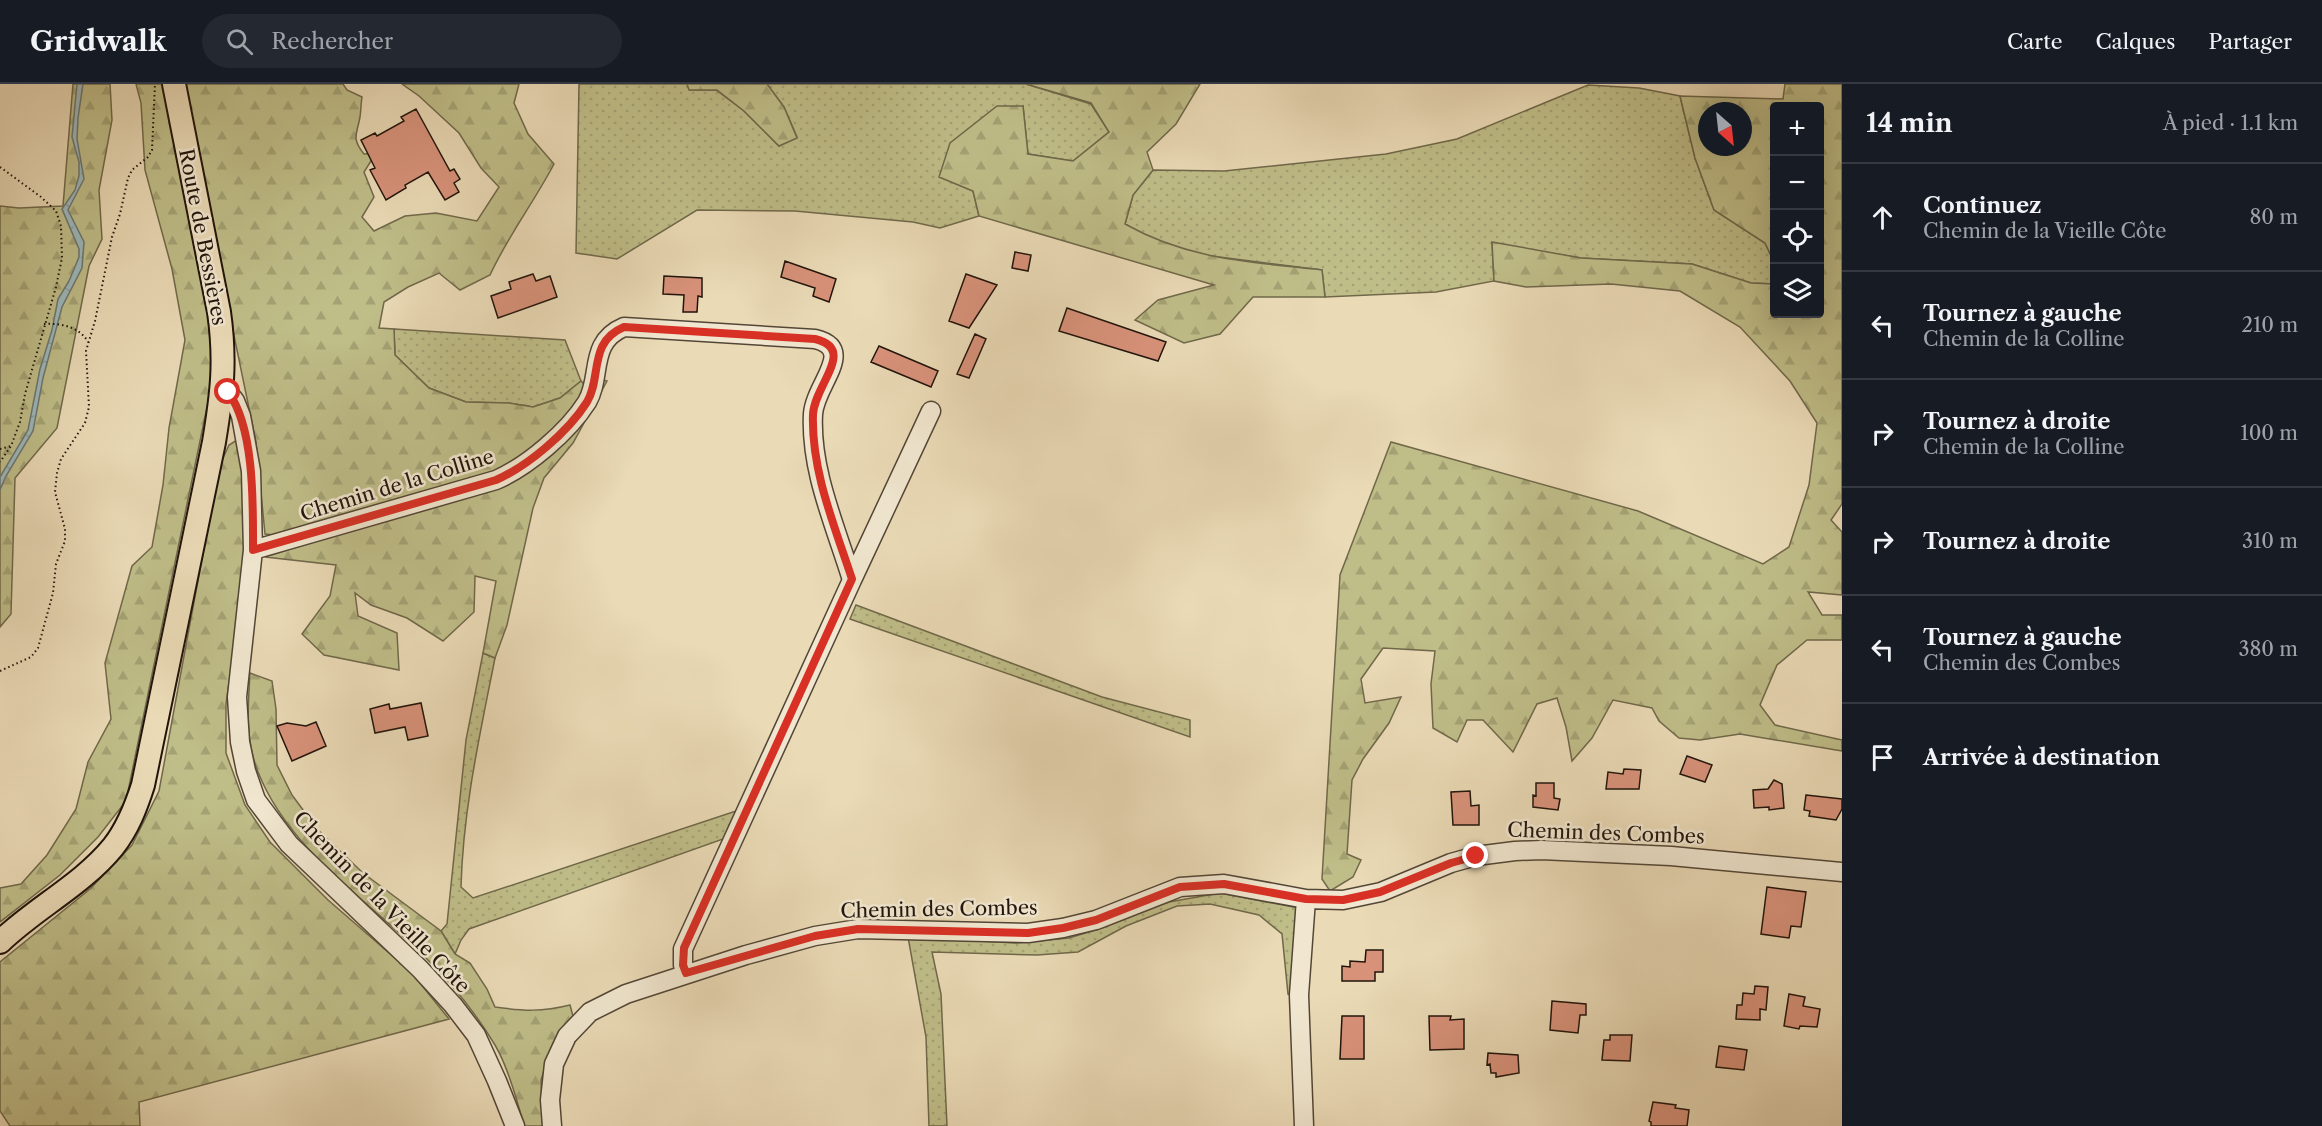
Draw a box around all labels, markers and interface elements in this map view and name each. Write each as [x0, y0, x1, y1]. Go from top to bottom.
search box [202, 14, 622, 68]
text: Gridwalk [30, 24, 166, 58]
icon: search [223, 25, 256, 58]
text: Rechercher [271, 28, 393, 55]
text: Carte [2007, 29, 2062, 54]
text: Calques [2095, 29, 2175, 54]
text: Partager [2208, 29, 2292, 54]
north arrow [1698, 102, 1752, 156]
map controls [1770, 102, 1824, 318]
button: + [1770, 102, 1824, 156]
text: 14 min [1866, 107, 1953, 139]
text: À pied · 1.1 km [2163, 111, 2298, 135]
street label: Route de Bessières [174, 147, 232, 327]
button: − [1770, 156, 1824, 210]
text: Continuez [1923, 192, 2042, 219]
icon: ahead [1866, 201, 1899, 234]
text: 80 m [2250, 205, 2298, 229]
button: locate [1770, 210, 1824, 264]
text: Chemin de la Vieille Côte [1923, 219, 2166, 243]
button: layers [1770, 264, 1824, 318]
text: Tournez à gauche [1923, 300, 2122, 327]
icon: left [1866, 309, 1899, 342]
text: 210 m [2241, 313, 2298, 337]
text: Chemin de la Colline [1923, 327, 2124, 351]
route start [214, 378, 240, 404]
text: Tournez à droite [1923, 408, 2110, 435]
icon: right [1866, 417, 1899, 450]
text: 100 m [2240, 421, 2298, 445]
text: Chemin de la Colline [1923, 435, 2124, 459]
street label: Chemin de la Colline [297, 444, 497, 526]
icon: right [1866, 525, 1899, 558]
text: Tournez à droite [1923, 528, 2110, 555]
text: 310 m [2242, 529, 2298, 553]
text: Tournez à gauche [1923, 624, 2122, 651]
icon: left [1866, 633, 1899, 666]
text: 380 m [2239, 637, 2298, 661]
text: Chemin des Combes [1923, 651, 2120, 675]
icon: arrive [1866, 741, 1899, 774]
text: Arrivée à destination [1923, 744, 2160, 771]
street label: Chemin de la Vieille Côte [289, 806, 475, 998]
street label: Chemin des Combes [1507, 818, 1705, 848]
route end [1462, 842, 1488, 868]
street label: Chemin des Combes [840, 895, 1038, 923]

